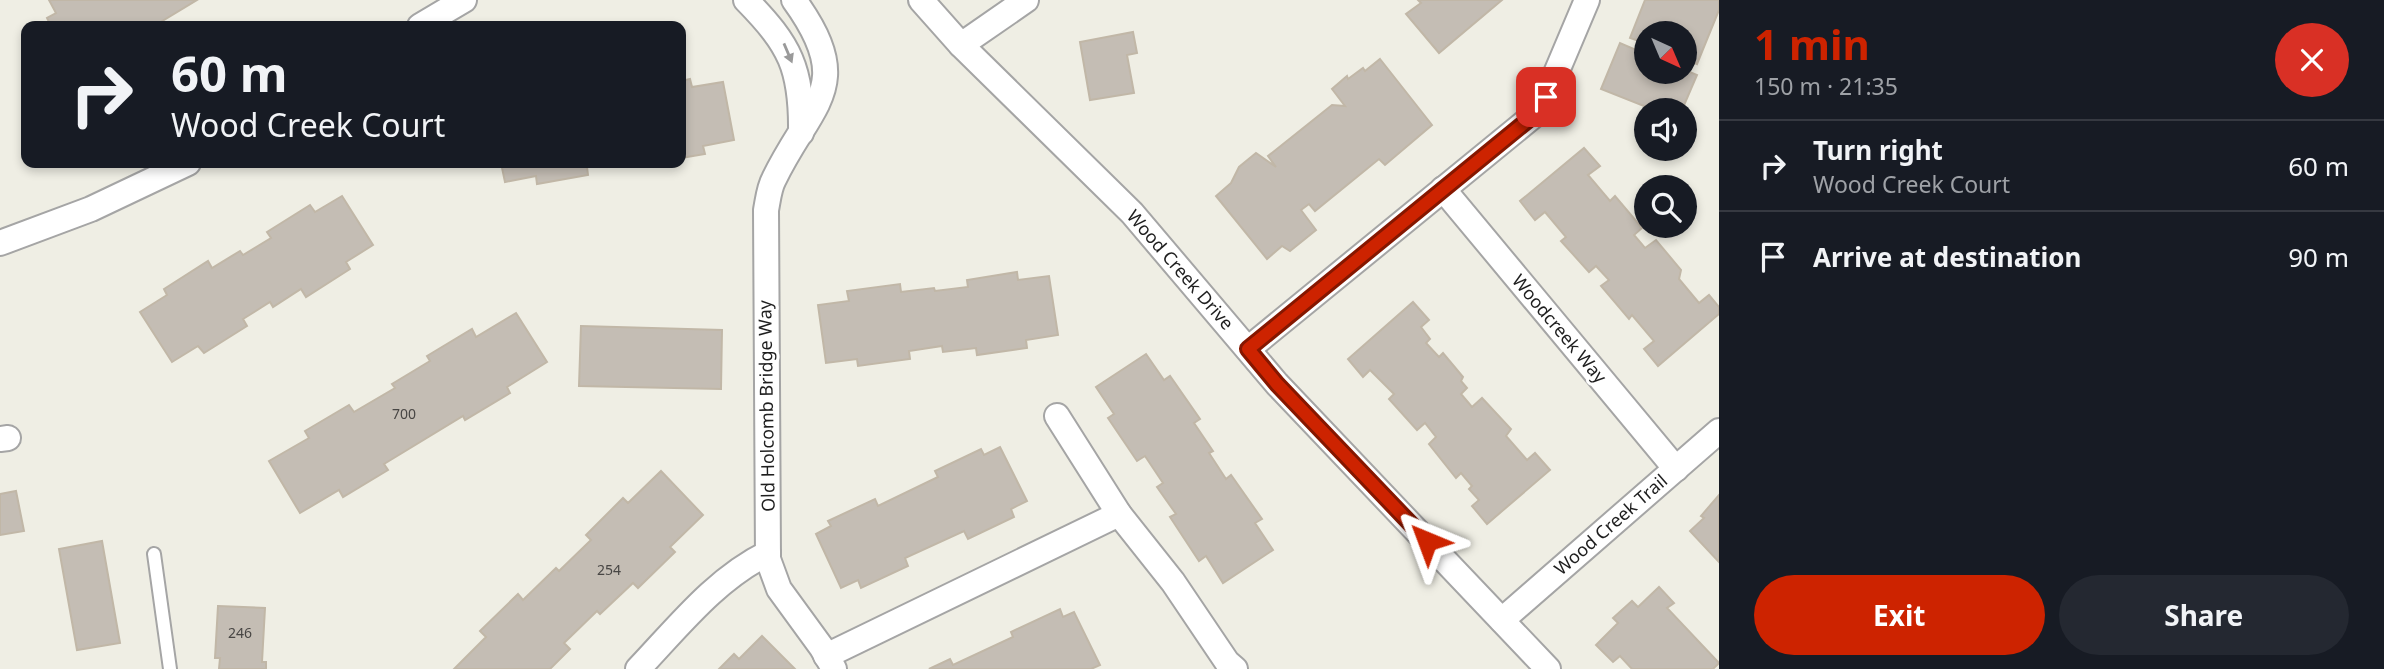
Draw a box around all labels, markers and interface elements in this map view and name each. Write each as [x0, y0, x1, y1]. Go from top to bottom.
text: 1 min [1754, 15, 1870, 72]
north arrow [1634, 21, 1698, 84]
map controls [1634, 21, 1697, 238]
button: close [2275, 23, 2349, 97]
text: 60 m [171, 40, 288, 106]
one-way arrow [782, 43, 793, 64]
icon: right [56, 49, 147, 140]
pin [1516, 67, 1576, 127]
text: 150 m · 21:35 [1754, 70, 1898, 102]
icon: arrive [1527, 78, 1565, 116]
button: sound [1634, 98, 1697, 161]
text: Wood Creek Court [171, 103, 445, 146]
text: Turn right [1813, 132, 1943, 168]
icon: right [1754, 147, 1792, 185]
text: 60 m [2288, 148, 2349, 184]
text: Wood Creek Court [1813, 168, 2010, 200]
button: search [1634, 175, 1697, 238]
street label: Wood Creek Drive [1122, 204, 1240, 334]
icon: arrive [1754, 238, 1792, 276]
text: Arrive at destination [1813, 239, 2082, 275]
text: 90 m [2288, 239, 2349, 275]
street label: Woodcreek Way [1507, 269, 1613, 388]
street label: Old Holcomb Bridge Way [752, 299, 780, 512]
house number: 700 [392, 404, 416, 423]
street label: Wood Creek Trail [1549, 468, 1672, 580]
position arrow [1390, 504, 1464, 578]
house number: 254 [597, 560, 621, 579]
button: Exit [1754, 575, 2045, 655]
button: Share [2059, 575, 2349, 655]
house number: 246 [228, 623, 252, 642]

